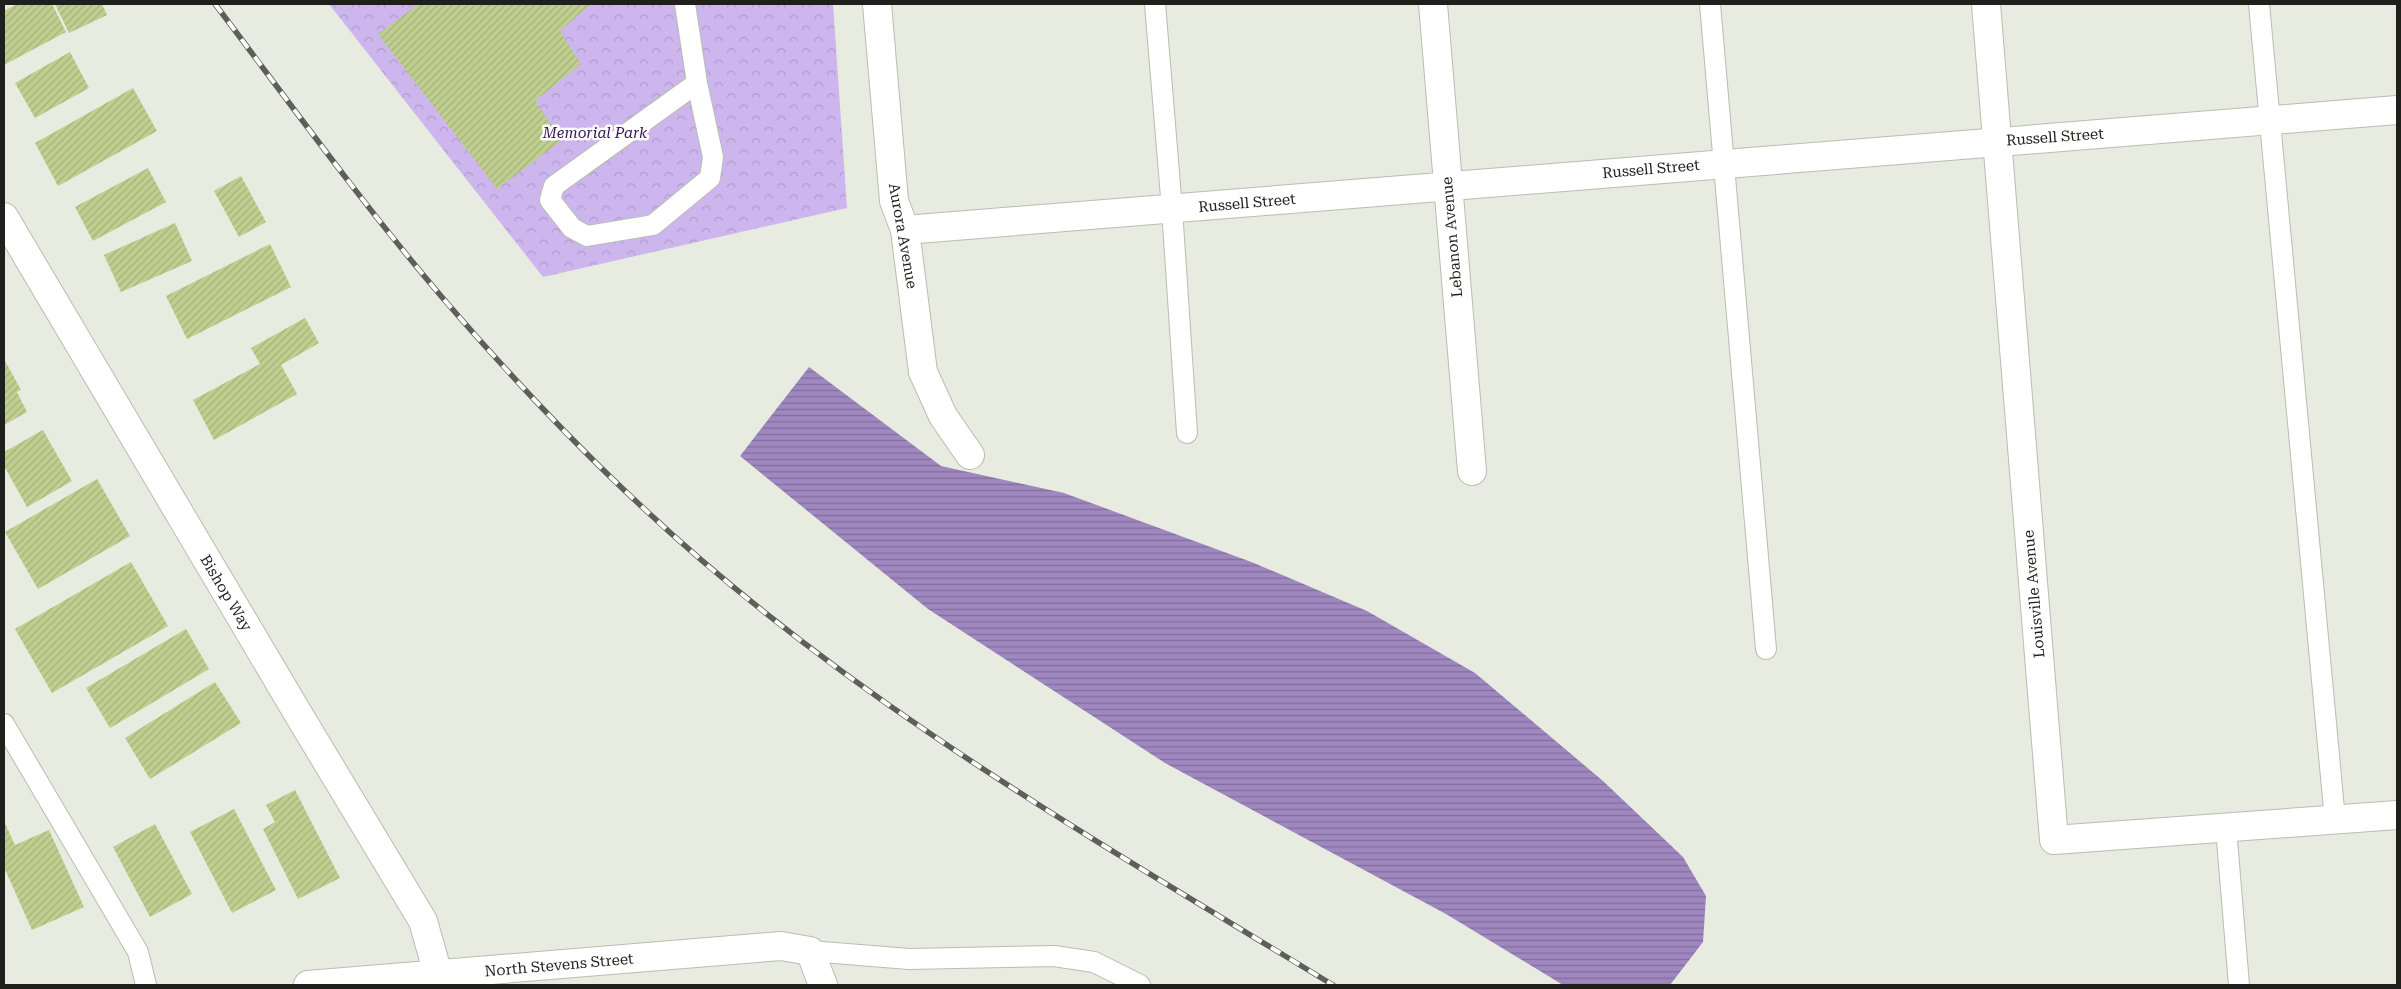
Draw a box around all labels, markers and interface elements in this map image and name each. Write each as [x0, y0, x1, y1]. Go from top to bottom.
park label: Memorial Park [542, 124, 648, 142]
street label: Russell Street [2006, 125, 2105, 149]
street label: Russell Street [1602, 156, 1701, 182]
street label: Lebanon Avenue [1438, 176, 1466, 298]
street label: Aurora Avenue [885, 182, 921, 290]
street label: Russell Street [1198, 190, 1297, 216]
street label: Louisville Avenue [2019, 529, 2049, 659]
street label: Bishop Way [196, 552, 256, 634]
street label: North Stevens Street [484, 949, 635, 980]

